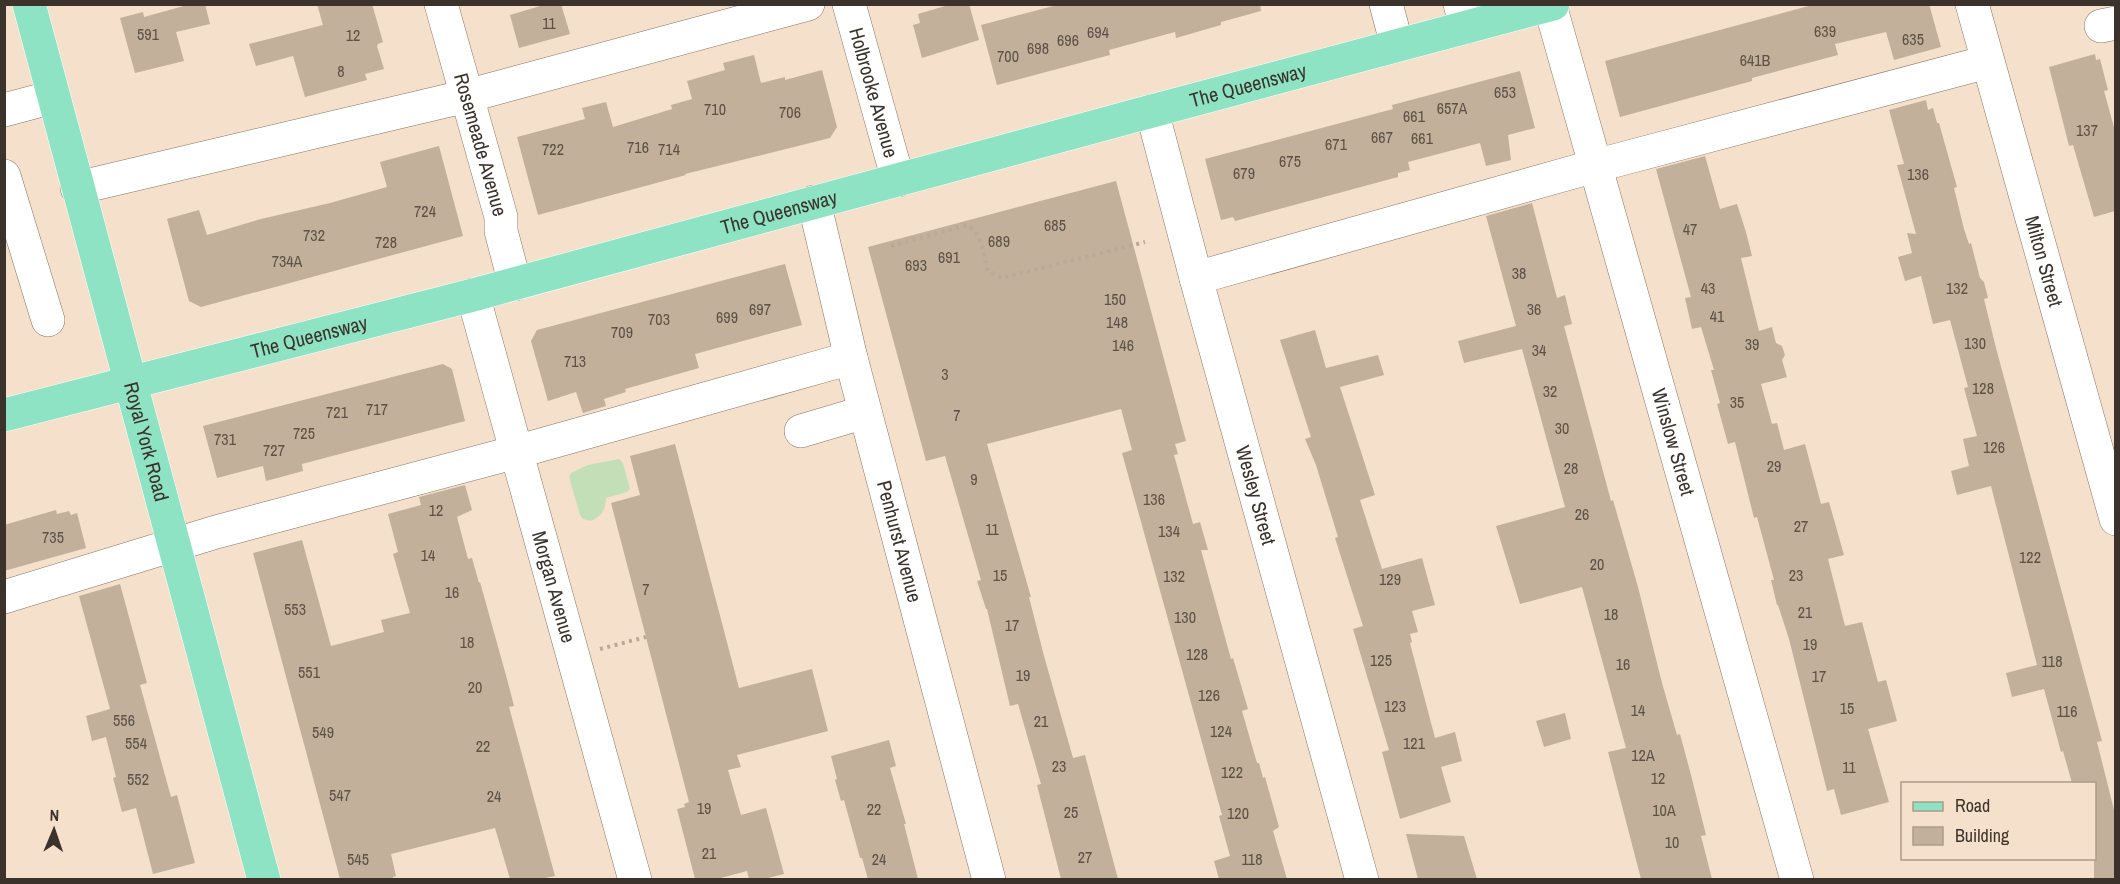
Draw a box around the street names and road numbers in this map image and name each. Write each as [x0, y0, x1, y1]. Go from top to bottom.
street label: Holbrooke Avenue [843, 24, 905, 161]
street label: The Queensway [1187, 56, 1310, 113]
street label: Rosemeade Avenue [448, 70, 514, 219]
street label: The Queensway [718, 183, 841, 240]
street label: Milton Street [2019, 213, 2070, 310]
street label: The Queensway [248, 308, 371, 364]
street label: Royal York Road [118, 379, 176, 504]
street label: Winslow Street [1646, 385, 1702, 499]
street label: Wesley Street [1230, 442, 1283, 548]
street label: Penhurst Avenue [871, 477, 929, 605]
street label: Morgan Avenue [526, 528, 583, 646]

